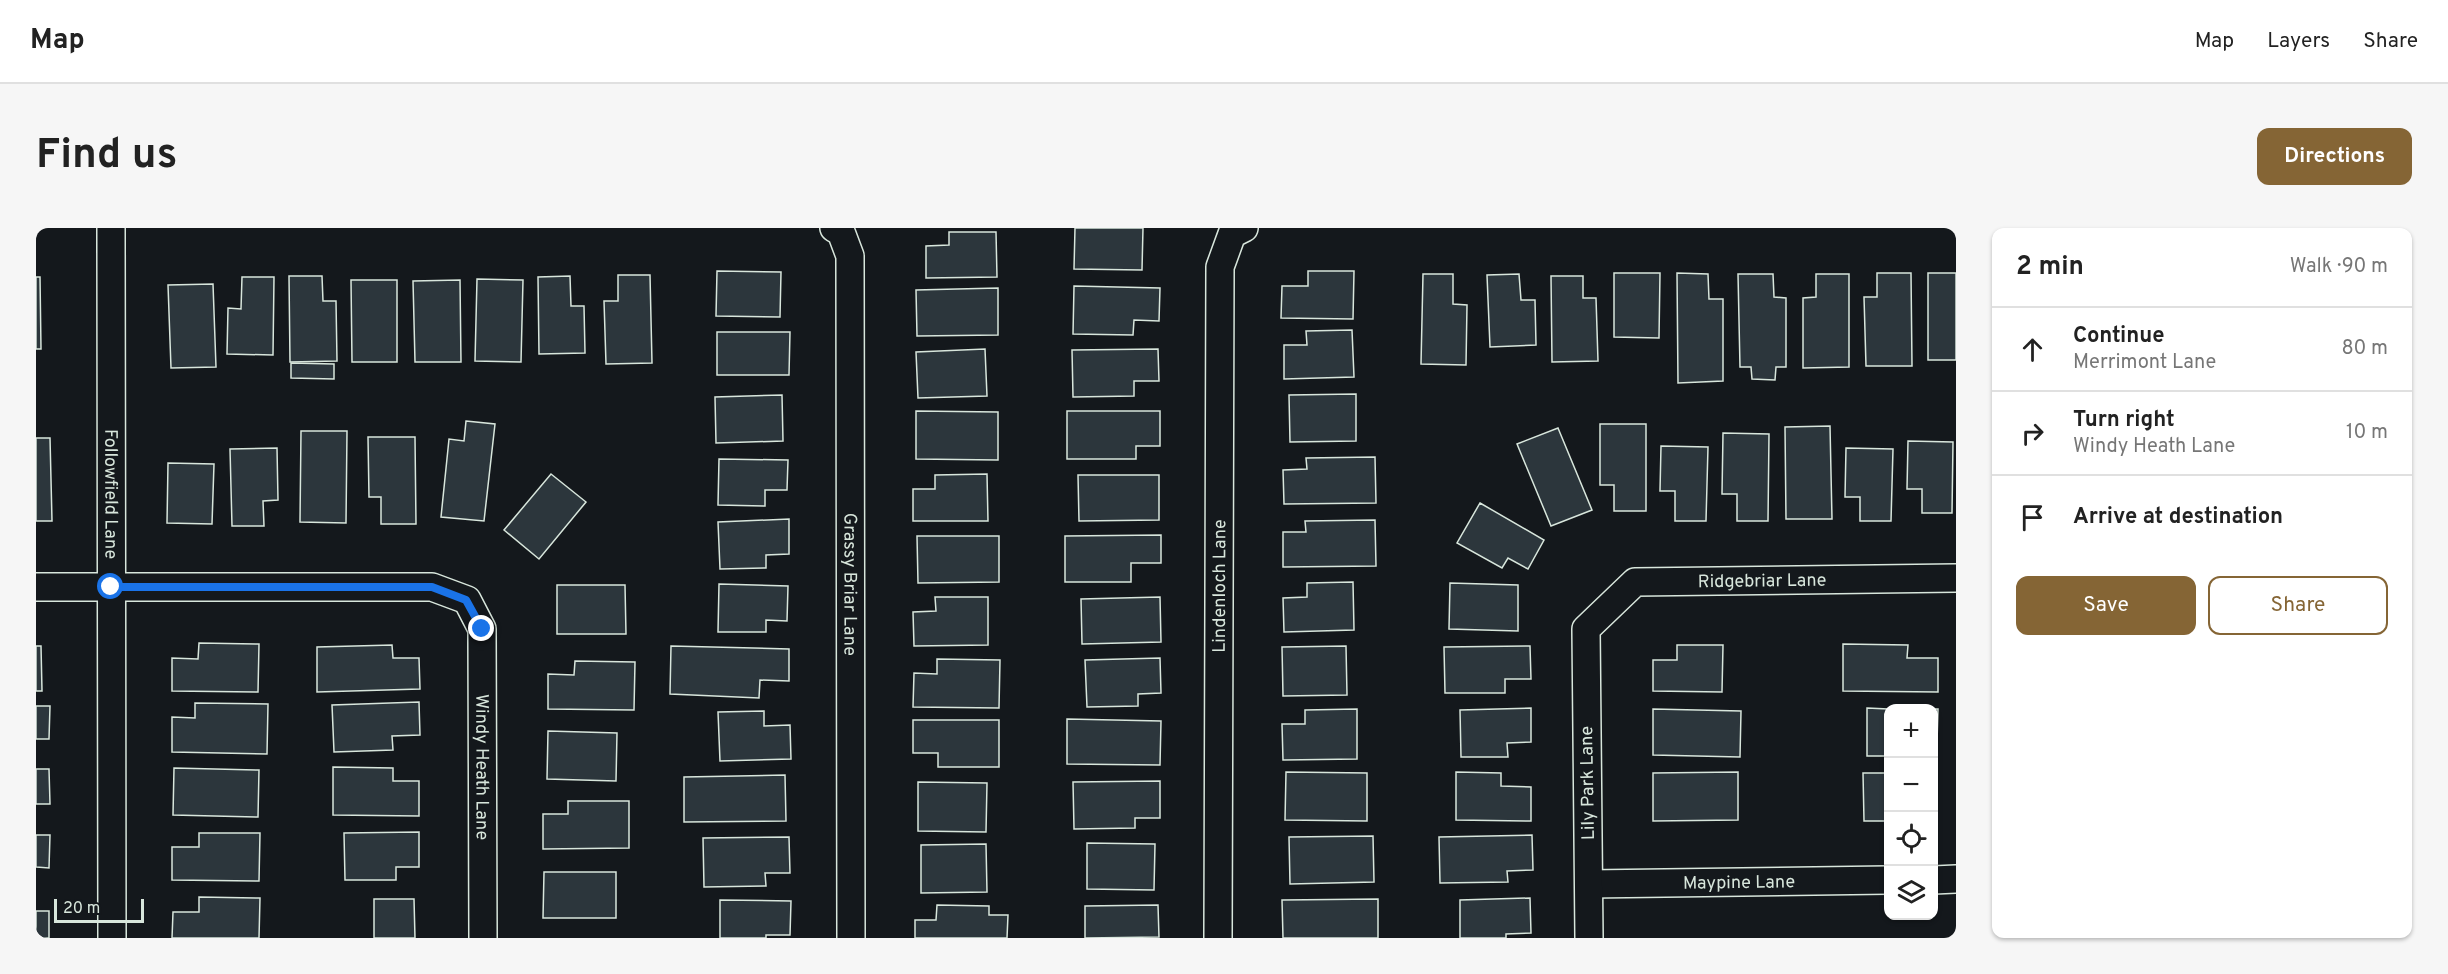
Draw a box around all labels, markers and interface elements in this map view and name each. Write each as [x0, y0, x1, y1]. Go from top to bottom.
text: Map [30, 23, 85, 59]
text: Map [2195, 28, 2234, 55]
text: Layers [2267, 28, 2330, 55]
text: Share [2363, 28, 2418, 55]
button: Directions [2257, 128, 2412, 185]
text: Find us [36, 130, 177, 183]
text: 2 min [2016, 251, 2084, 284]
text: Walk · 90 m [2290, 254, 2388, 280]
text: Continue [2073, 323, 2164, 350]
icon: ahead [2016, 333, 2049, 366]
text: 80 m [2342, 336, 2388, 362]
text: Merrimont Lane [2073, 350, 2216, 376]
text: Turn right [2073, 407, 2175, 434]
icon: right [2016, 417, 2049, 450]
text: 10 m [2346, 420, 2388, 446]
street label: Followfield Lane [98, 429, 121, 559]
text: Windy Heath Lane [2073, 434, 2235, 460]
icon: arrive [2016, 501, 2049, 534]
text: Arrive at destination [2073, 504, 2283, 531]
street label: Grassy Briar Lane [837, 513, 861, 656]
street label: Lindenloch Lane [1209, 519, 1232, 653]
street label: Ridgebriar Lane [1698, 570, 1827, 594]
route start [97, 573, 123, 599]
button: Save [2016, 576, 2196, 635]
button: Share [2208, 576, 2388, 635]
route end [468, 615, 494, 641]
street label: Windy Heath Lane [469, 694, 493, 840]
map controls [1884, 704, 1938, 920]
button: + [1884, 704, 1938, 758]
street label: Lily Park Lane [1576, 726, 1601, 840]
button: − [1884, 758, 1938, 812]
button: locate [1884, 812, 1938, 866]
button: layers [1884, 866, 1938, 920]
street label: Maypine Lane [1683, 871, 1795, 896]
scale bar [54, 896, 144, 924]
text: 20 m [63, 899, 100, 919]

